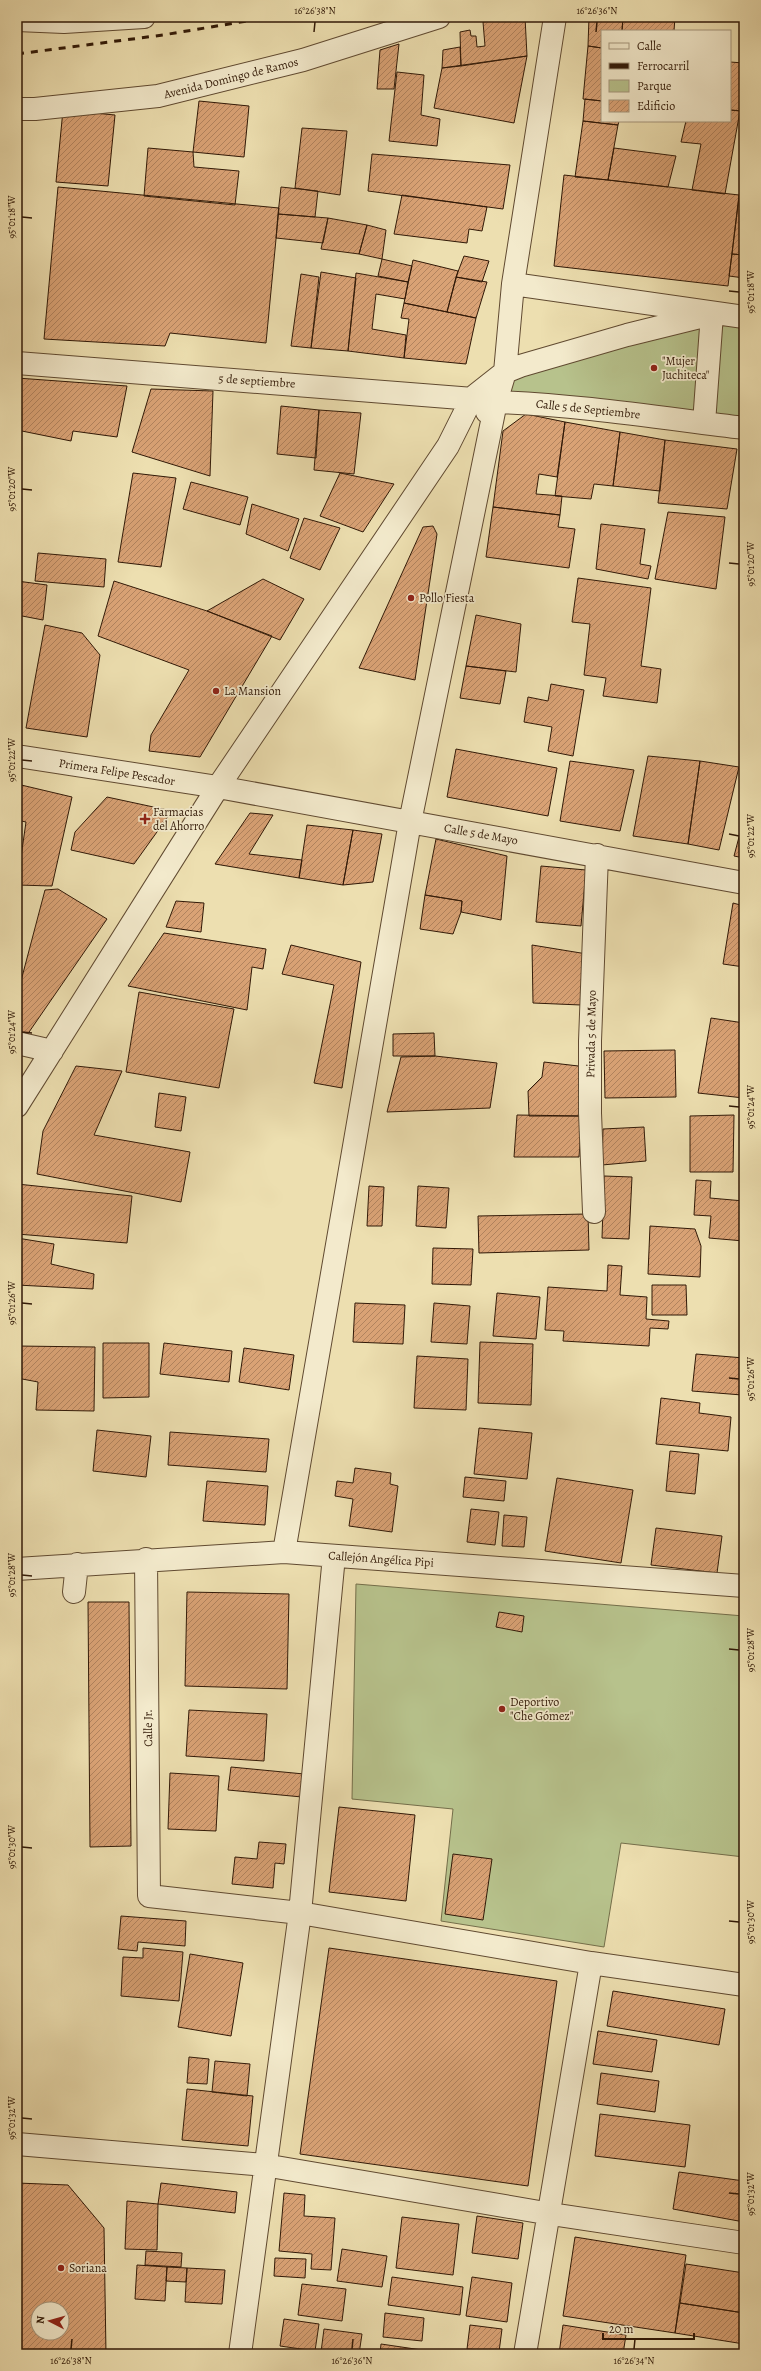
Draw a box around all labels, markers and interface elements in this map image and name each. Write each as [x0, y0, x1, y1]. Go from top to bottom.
text: 16°26'38"N [294, 4, 336, 17]
text: 16°26'36"N [576, 4, 618, 17]
legend [601, 30, 731, 122]
text: Calle [637, 38, 661, 54]
street label: Avenida Domingo de Ramos [161, 53, 300, 103]
text: Ferrocarril [637, 58, 689, 74]
text: Parque [637, 78, 672, 94]
text: Edificio [637, 98, 675, 114]
text: 95°01'18"W [5, 195, 18, 238]
text: 95°01'18"W [744, 270, 757, 313]
place label: "Mujer Juchiteca" [662, 353, 710, 383]
marker: "Mujer Juchiteca" [649, 363, 659, 373]
street label: 5 de septiembre [218, 370, 296, 392]
street label: Calle 5 de Septiembre [535, 396, 641, 422]
text: 95°01'20"W [5, 466, 18, 511]
text: 95°01'20"W [744, 541, 757, 586]
place label: Pollo Fiesta [419, 590, 475, 606]
marker: Pollo Fiesta [406, 593, 416, 603]
place label: La Mansion [224, 683, 281, 699]
marker: La Mansion [211, 686, 221, 696]
text: 95°01'22"W [5, 737, 18, 782]
street label: Primera Felipe Pescador [58, 755, 177, 789]
place label: Farmacias del Ahorro [153, 804, 204, 834]
text: 95°01'22"W [744, 813, 757, 858]
marker: Farmacias del Ahorro [140, 814, 150, 824]
street label: Calle 5 de Mayo [443, 820, 519, 848]
street label: Privada 5 de Mayo [582, 990, 600, 1078]
text: 95°01'24"W [5, 1009, 18, 1054]
text: 95°01'24"W [744, 1084, 757, 1129]
text: 95°01'26"W [5, 1280, 18, 1325]
text: 95°01'26"W [744, 1356, 757, 1401]
street label: Callejón Angélica Pipi [328, 1547, 434, 1571]
text: 95°01'28"W [5, 1552, 18, 1597]
text: 95°01'28"W [744, 1627, 757, 1672]
place label: Deportivo "Che Gómez" [510, 1694, 574, 1724]
marker: Deportivo "Che Gómez" [497, 1704, 507, 1714]
street label: Calle Jr. [140, 1709, 156, 1747]
text: 95°01'30"W [5, 1824, 18, 1869]
text: 95°01'30"W [744, 1899, 757, 1944]
text: 95°01'32"W [5, 2096, 18, 2140]
text: 95°01'32"W [744, 2172, 757, 2216]
place label: Soriana [69, 2260, 107, 2276]
marker: Soriana [56, 2263, 66, 2273]
north arrow [30, 2301, 70, 2341]
text: N [33, 2315, 48, 2325]
scale bar [603, 2315, 694, 2341]
text: 20 m [609, 2321, 633, 2337]
text: 16°26'38"N [50, 2354, 92, 2367]
text: 16°26'36"N [331, 2354, 373, 2367]
text: 16°26'34"N [613, 2354, 655, 2367]

